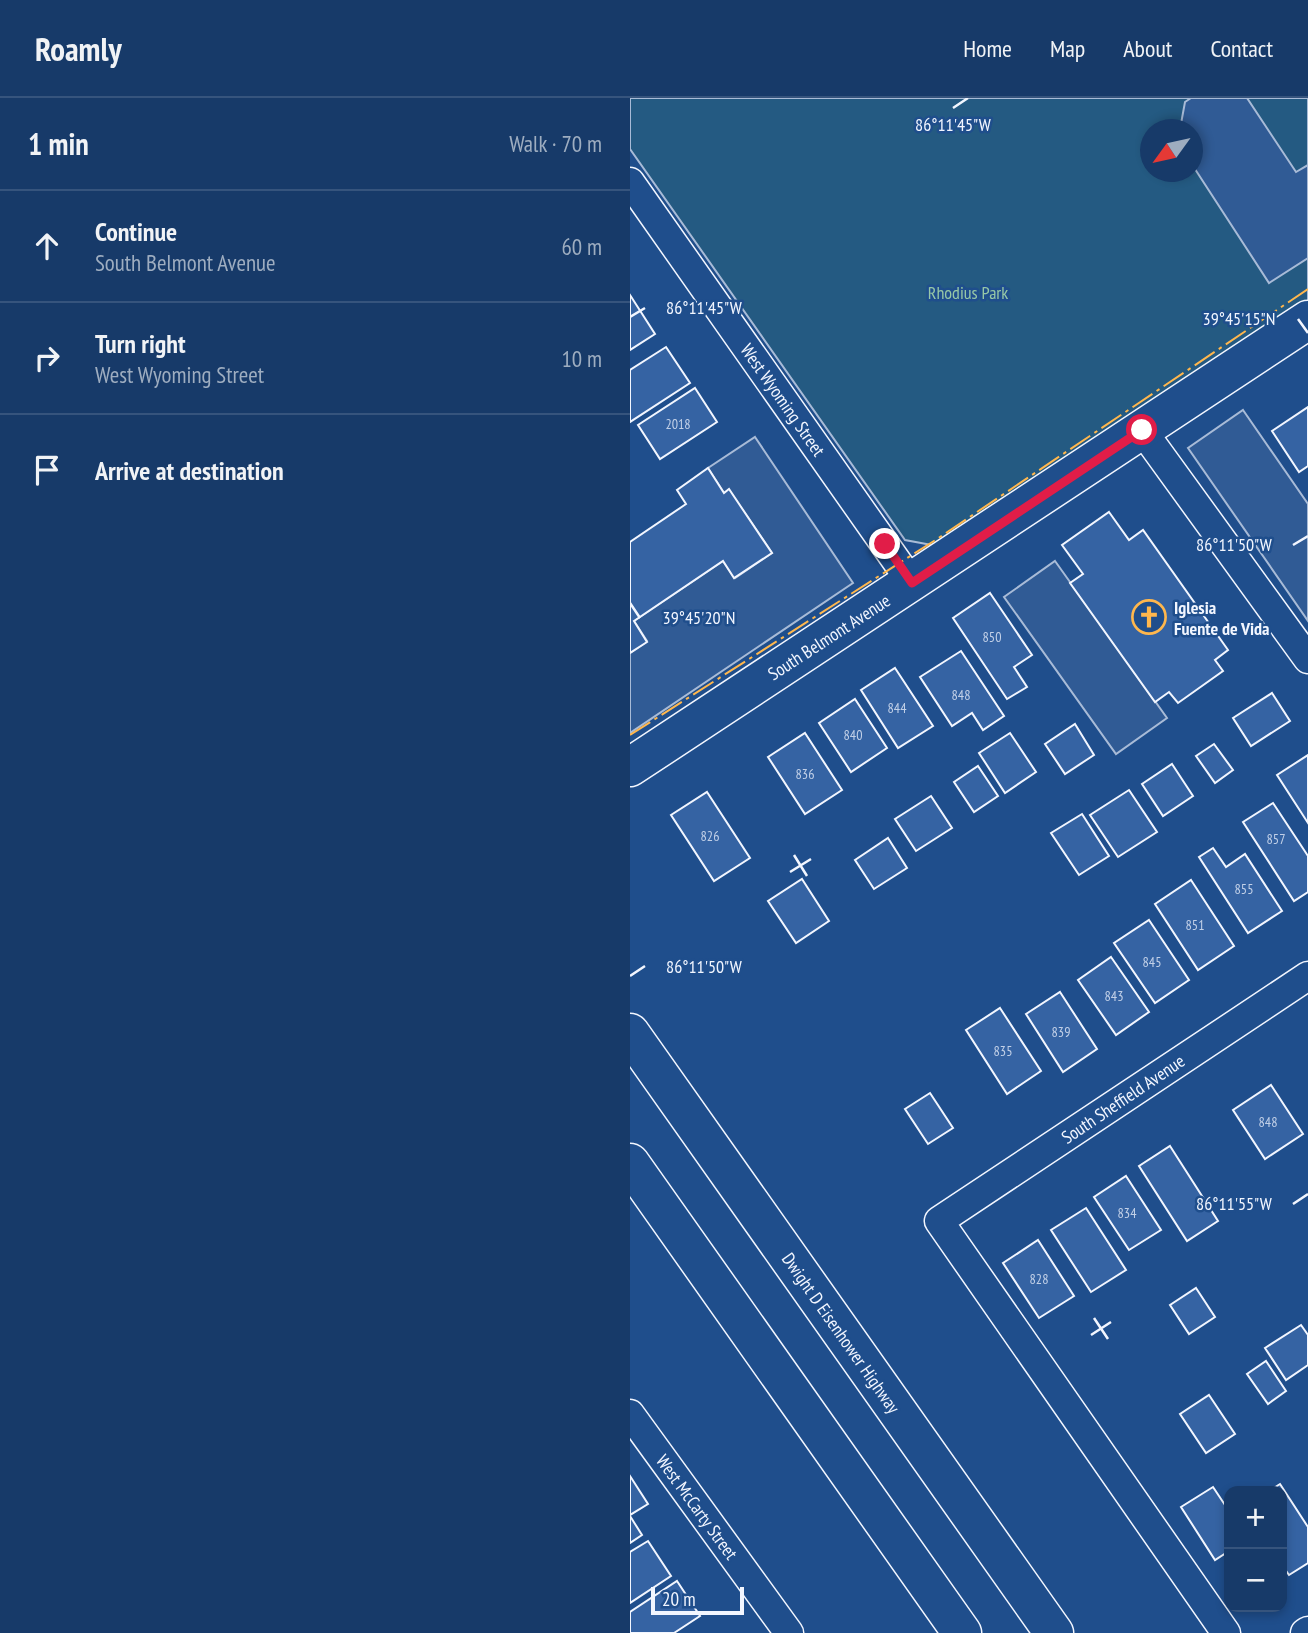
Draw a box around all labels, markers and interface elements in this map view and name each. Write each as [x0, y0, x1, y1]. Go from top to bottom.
text: Roamly [35, 27, 122, 70]
text: Home [963, 33, 1012, 64]
text: Map [1050, 33, 1085, 64]
text: About [1123, 33, 1172, 64]
text: Contact [1210, 33, 1273, 64]
text: 86°11'45"W [915, 113, 991, 136]
north arrow [1140, 119, 1203, 182]
text: 1 min [28, 124, 89, 163]
text: Walk · 70 m [509, 129, 602, 158]
text: Continue [95, 215, 177, 248]
icon: ahead [28, 227, 66, 265]
text: 60 m [561, 232, 602, 261]
text: South Belmont Avenue [95, 248, 276, 277]
park label: Rhodius Park [928, 281, 1008, 304]
text: 86°11'45"W [666, 296, 742, 319]
text: 39°45'15"N [1203, 307, 1275, 330]
text: Turn right [95, 327, 186, 360]
icon: right [28, 339, 66, 377]
street label: West Wyoming Street [736, 339, 830, 461]
text: 10 m [561, 344, 602, 373]
text: West Wyoming Street [95, 360, 264, 389]
route start [1126, 414, 1157, 445]
house number: 2018 [665, 415, 691, 433]
icon: arrive [28, 451, 66, 489]
text: Arrive at destination [95, 454, 284, 487]
route end [869, 528, 900, 559]
text: 86°11'50"W [1196, 533, 1272, 556]
street label: South Belmont Avenue [763, 589, 895, 685]
place label: Iglesia Fuente de Vida [1174, 596, 1270, 640]
church icon: Iglesia Fuente de Vida [1130, 598, 1168, 636]
text: 39°45'20"N [663, 606, 735, 629]
house number: 850 [983, 628, 1001, 646]
house number: 848 [952, 686, 970, 704]
house number: 844 [888, 699, 907, 717]
house number: 840 [844, 726, 862, 744]
house number: 836 [796, 765, 814, 783]
house number: 826 [701, 827, 719, 845]
house number: 857 [1267, 830, 1285, 848]
house number: 855 [1235, 880, 1253, 898]
house number: 851 [1186, 916, 1204, 934]
house number: 845 [1143, 953, 1161, 971]
text: 86°11'50"W [666, 955, 742, 978]
house number: 843 [1105, 987, 1123, 1005]
house number: 839 [1052, 1023, 1070, 1041]
house number: 835 [994, 1042, 1012, 1060]
street label: South Sheffield Avenue [1057, 1049, 1189, 1149]
house number: 848 [1259, 1113, 1277, 1131]
text: 86°11'55"W [1196, 1192, 1272, 1215]
house number: 834 [1118, 1204, 1137, 1222]
street label: Dwight D Eisenhower Highway [777, 1248, 905, 1418]
house number: 828 [1030, 1270, 1048, 1288]
street label: West McCarty Street [651, 1450, 743, 1564]
map controls [1224, 1486, 1287, 1612]
button: + [1224, 1486, 1287, 1549]
button: − [1224, 1549, 1287, 1612]
scale bar [651, 1584, 744, 1616]
text: 20 m [662, 1587, 696, 1611]

